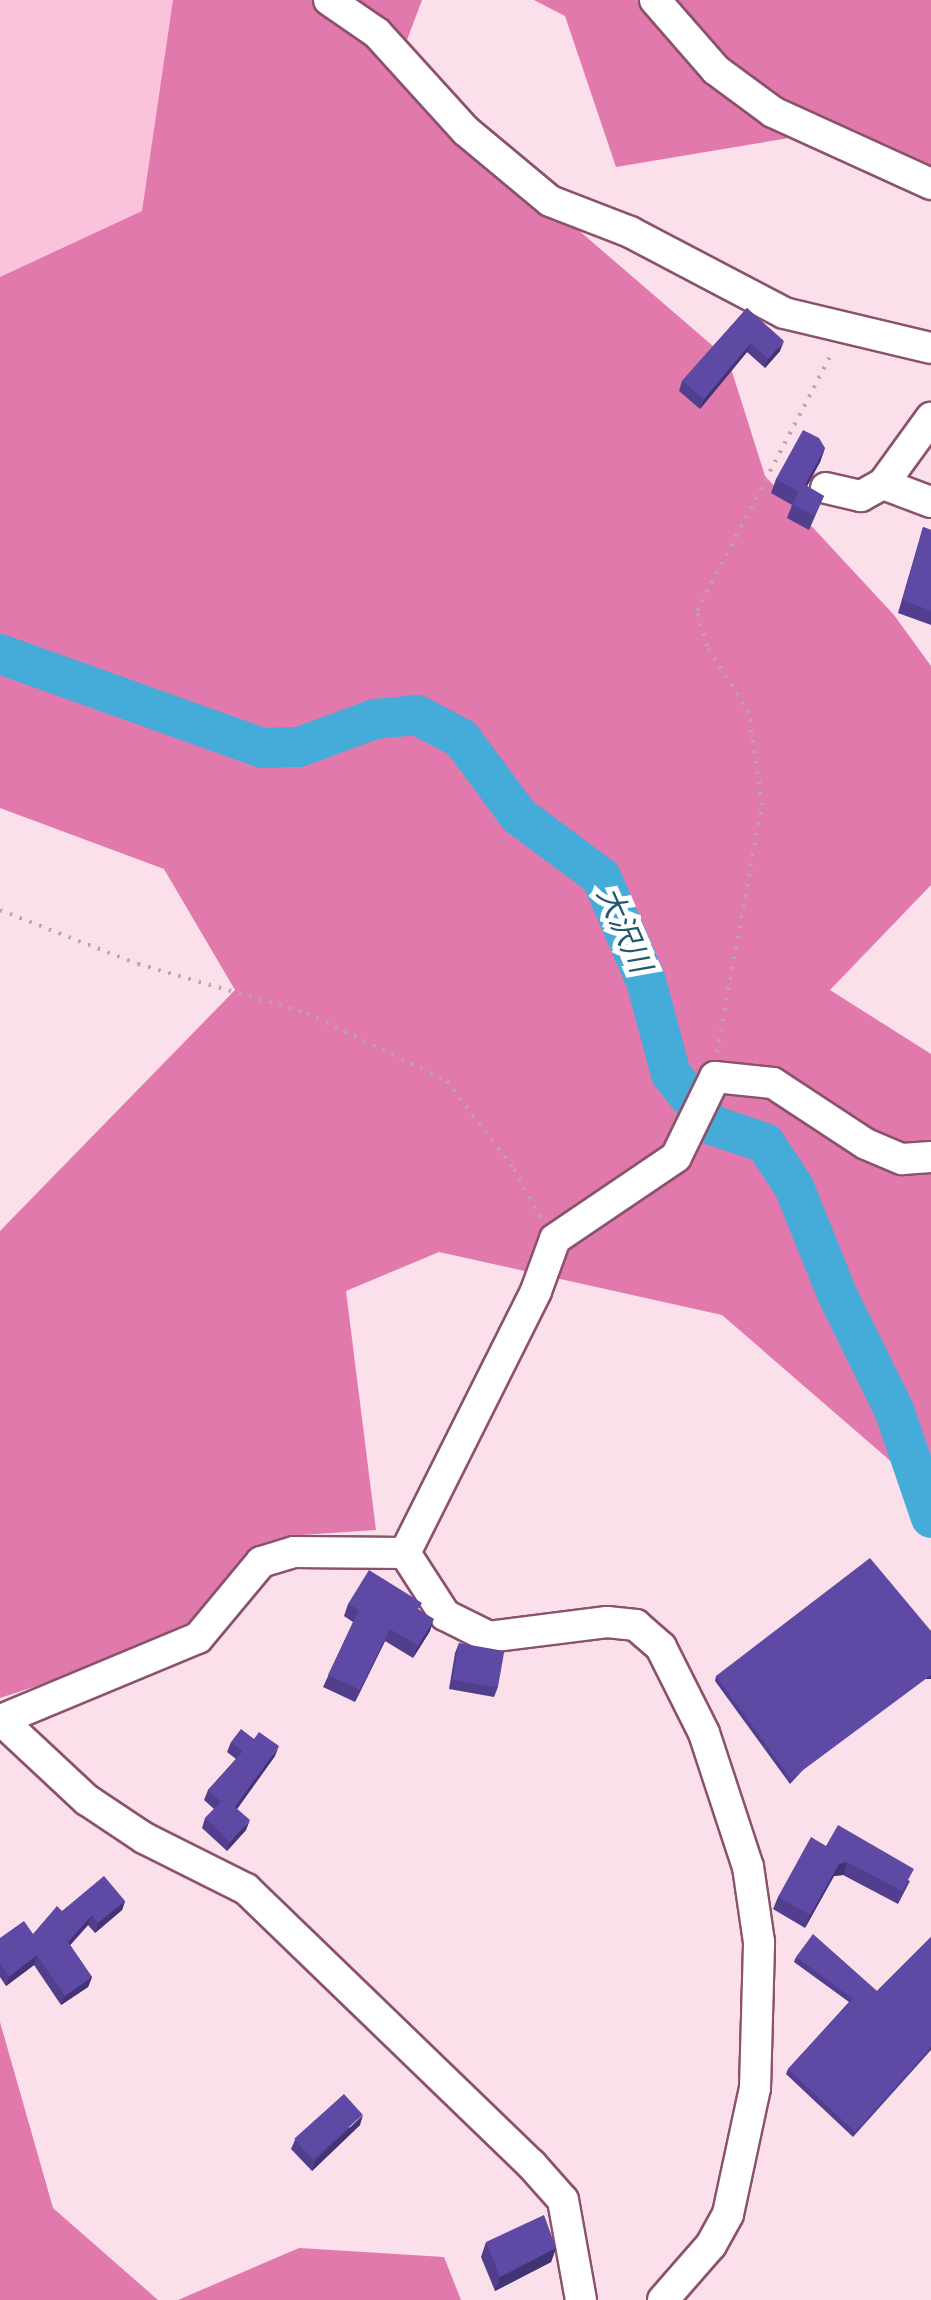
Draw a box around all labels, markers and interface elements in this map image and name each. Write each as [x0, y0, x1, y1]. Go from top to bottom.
water label: 大沢川 [588, 882, 658, 978]

